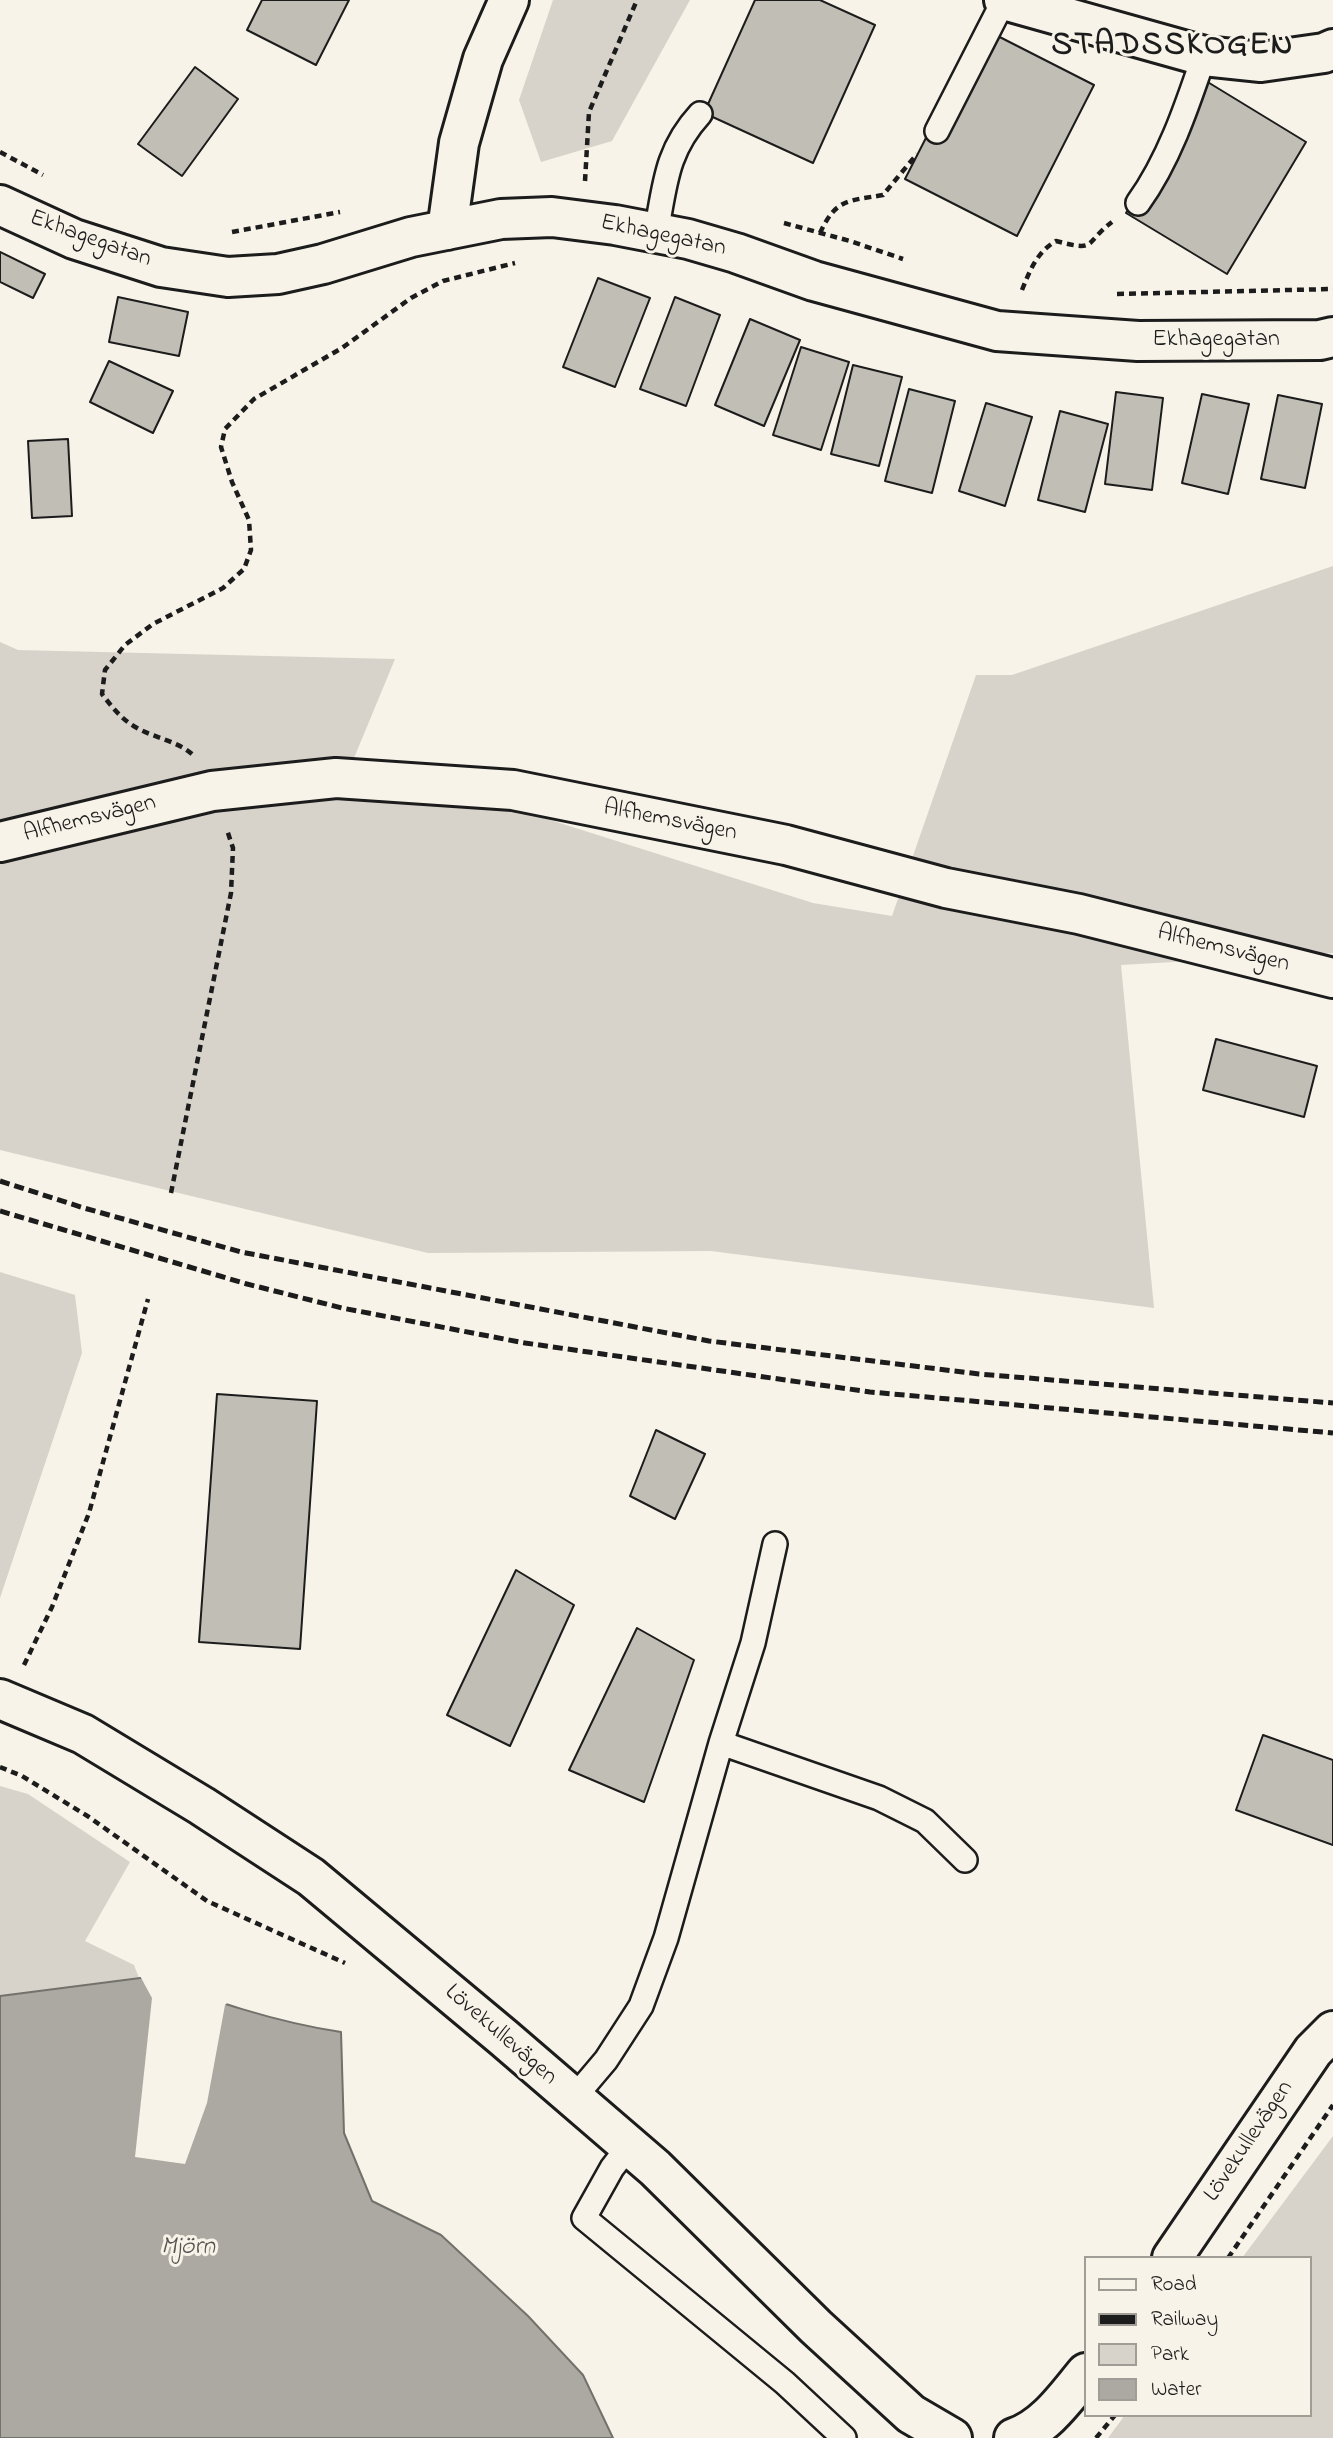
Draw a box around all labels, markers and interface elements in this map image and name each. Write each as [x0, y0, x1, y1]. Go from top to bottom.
district label: STADSSKOGEN [1053, 29, 1293, 67]
street label: Ekhagegatan [25, 205, 155, 275]
street label: Ekhagegatan [598, 210, 728, 264]
street label: Ekhagegatan [1152, 327, 1280, 355]
street label: Alfhemsvägen [21, 790, 159, 850]
street label: Alfhemsvägen [601, 795, 739, 849]
street label: Alfhemsvägen [1154, 920, 1292, 980]
street label: Lövekullevägen [438, 1979, 562, 2093]
street label: Lövekullevägen [1199, 2076, 1301, 2208]
water label: Mjörn [161, 2233, 215, 2265]
legend [1084, 2256, 1312, 2417]
text: Road [1151, 2270, 1197, 2300]
text: Railway [1151, 2305, 1218, 2335]
text: Park [1151, 2340, 1189, 2370]
text: Water [1151, 2375, 1202, 2405]

